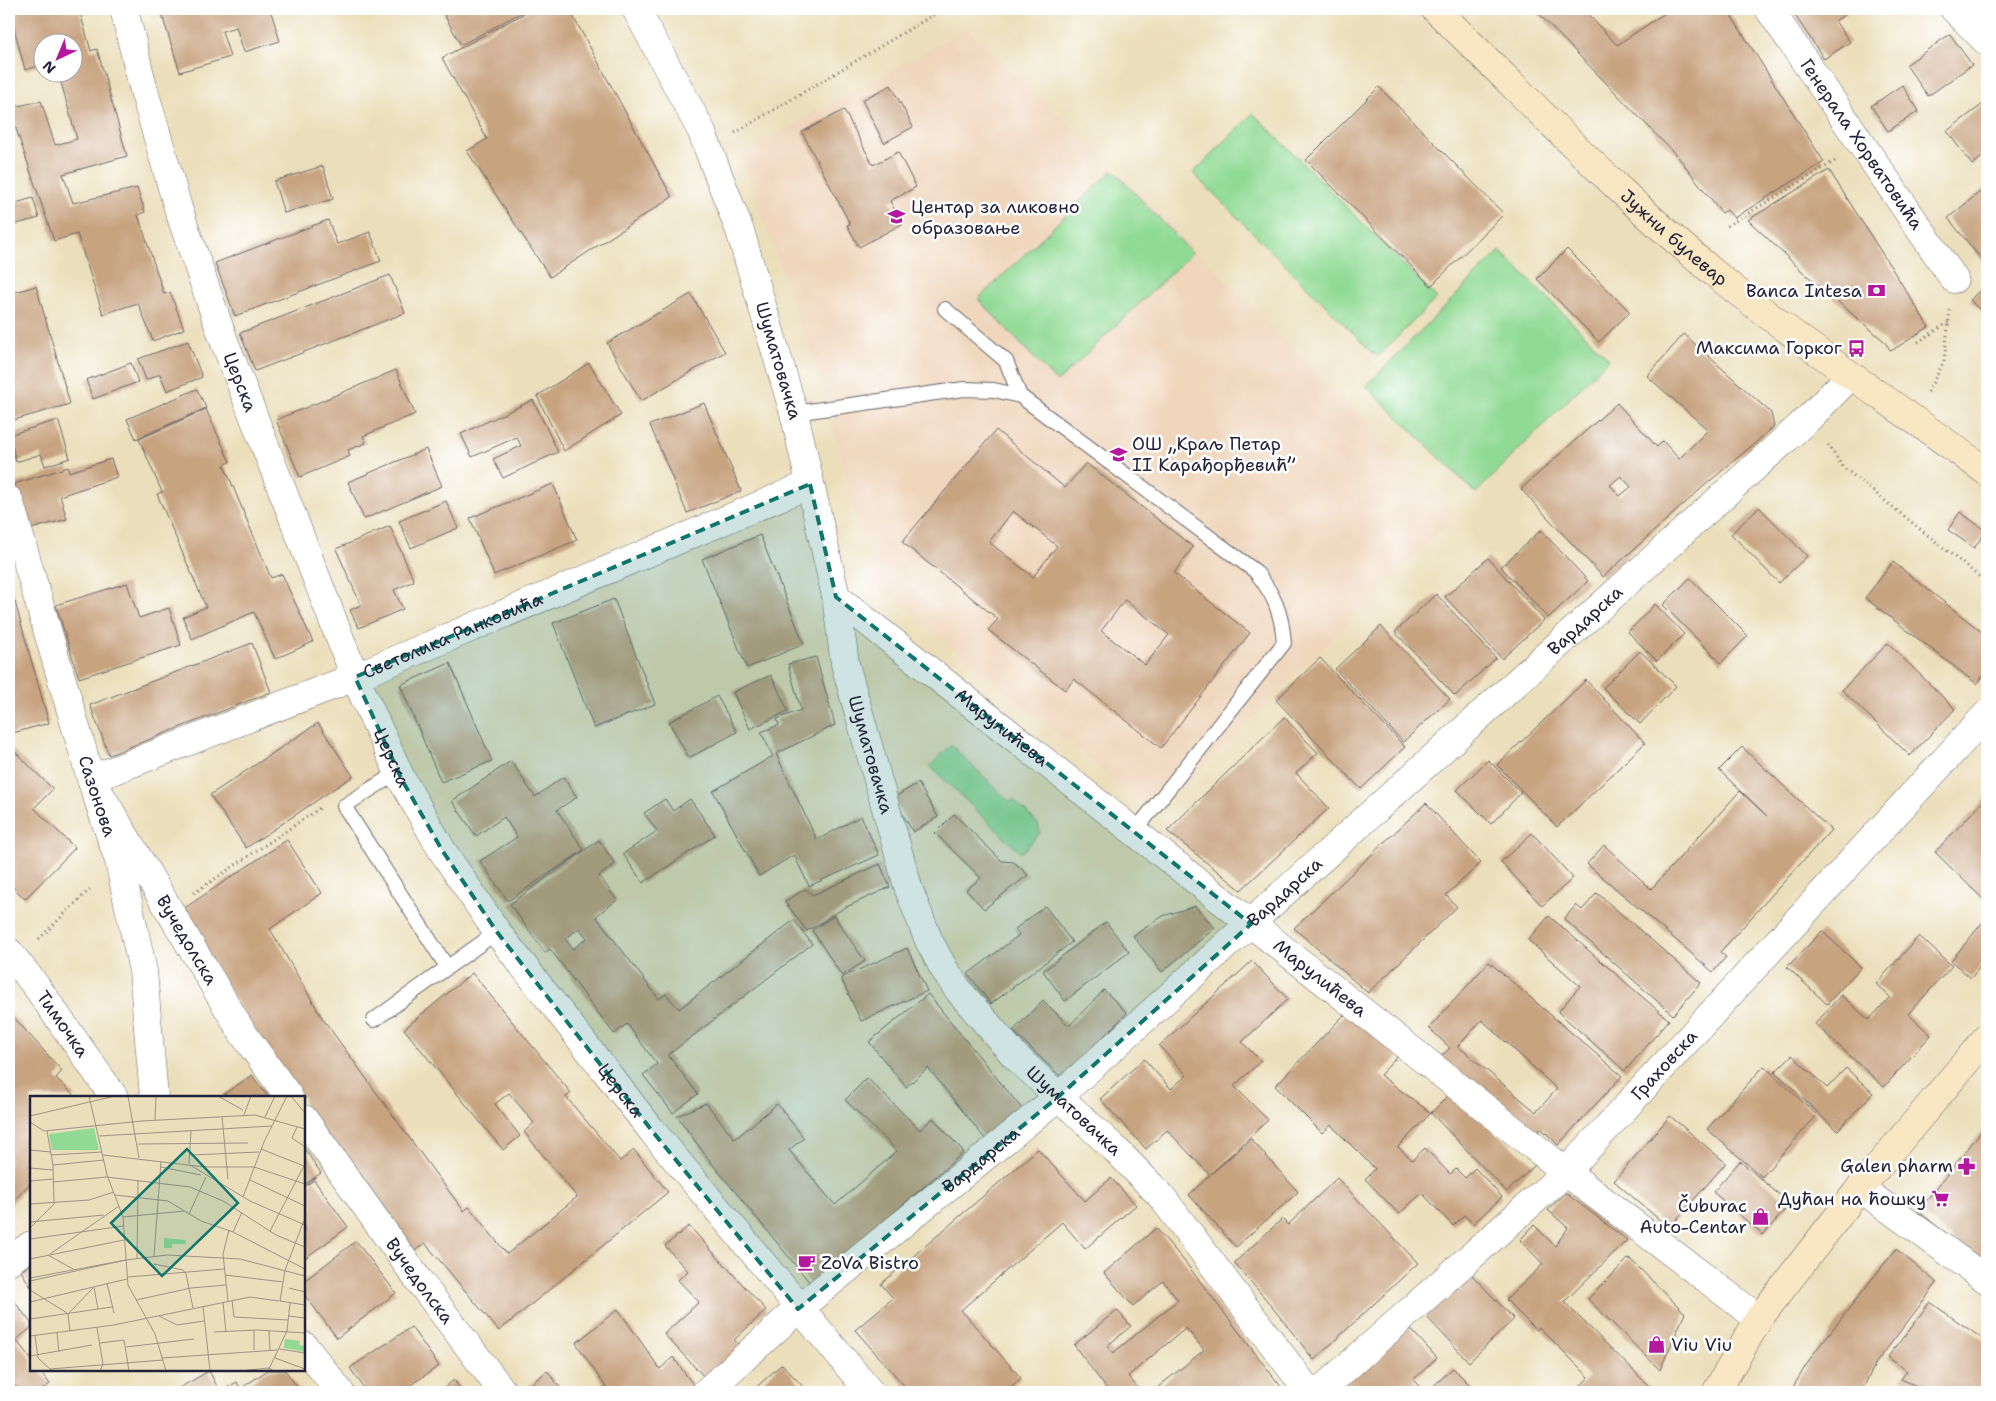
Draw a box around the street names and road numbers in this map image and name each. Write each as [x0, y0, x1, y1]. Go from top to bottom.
street label: Генерала Хорватовића [1795, 54, 1929, 234]
street label: Јужни булевар [1615, 184, 1733, 291]
street label: Шуматовачка [750, 299, 807, 422]
street label: Церска [218, 349, 263, 415]
street label: Вардарска [1542, 580, 1628, 661]
street label: Светолика Ранковића [359, 587, 546, 684]
street label: Марулићева [950, 683, 1054, 772]
street label: Шуматовачка [842, 693, 899, 817]
street label: Церска [368, 724, 416, 791]
street label: Сазонова [73, 753, 122, 840]
street label: Вардарска [1242, 852, 1327, 932]
street label: Вучедолска [151, 891, 223, 989]
street label: Марулићева [1268, 934, 1372, 1022]
street label: Тимочка [31, 986, 95, 1062]
street label: Граховска [1626, 1025, 1703, 1106]
street label: Церска [592, 1058, 649, 1122]
street label: Шуматовачка [1021, 1060, 1127, 1161]
street label: Вардарска [937, 1121, 1025, 1199]
street label: Вучедолска [380, 1233, 459, 1329]

